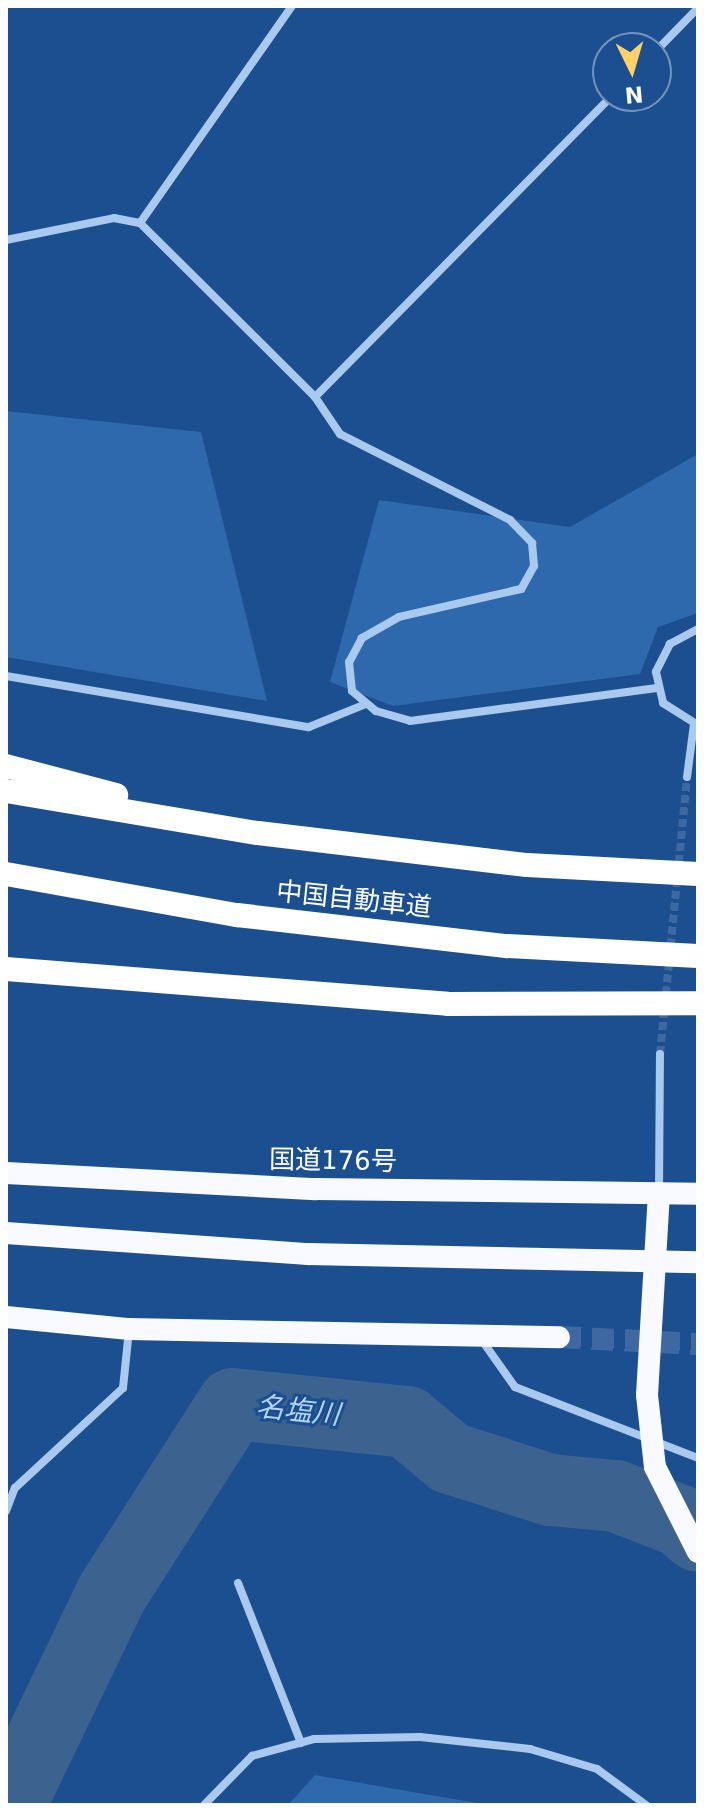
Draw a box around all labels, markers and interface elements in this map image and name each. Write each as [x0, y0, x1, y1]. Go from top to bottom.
north arrow [592, 32, 672, 112]
text: N [624, 81, 644, 108]
street label: 中国自動車道 [275, 876, 433, 924]
street label: 国道176号 [269, 1144, 397, 1178]
water label: 名塩川 [254, 1390, 342, 1432]

